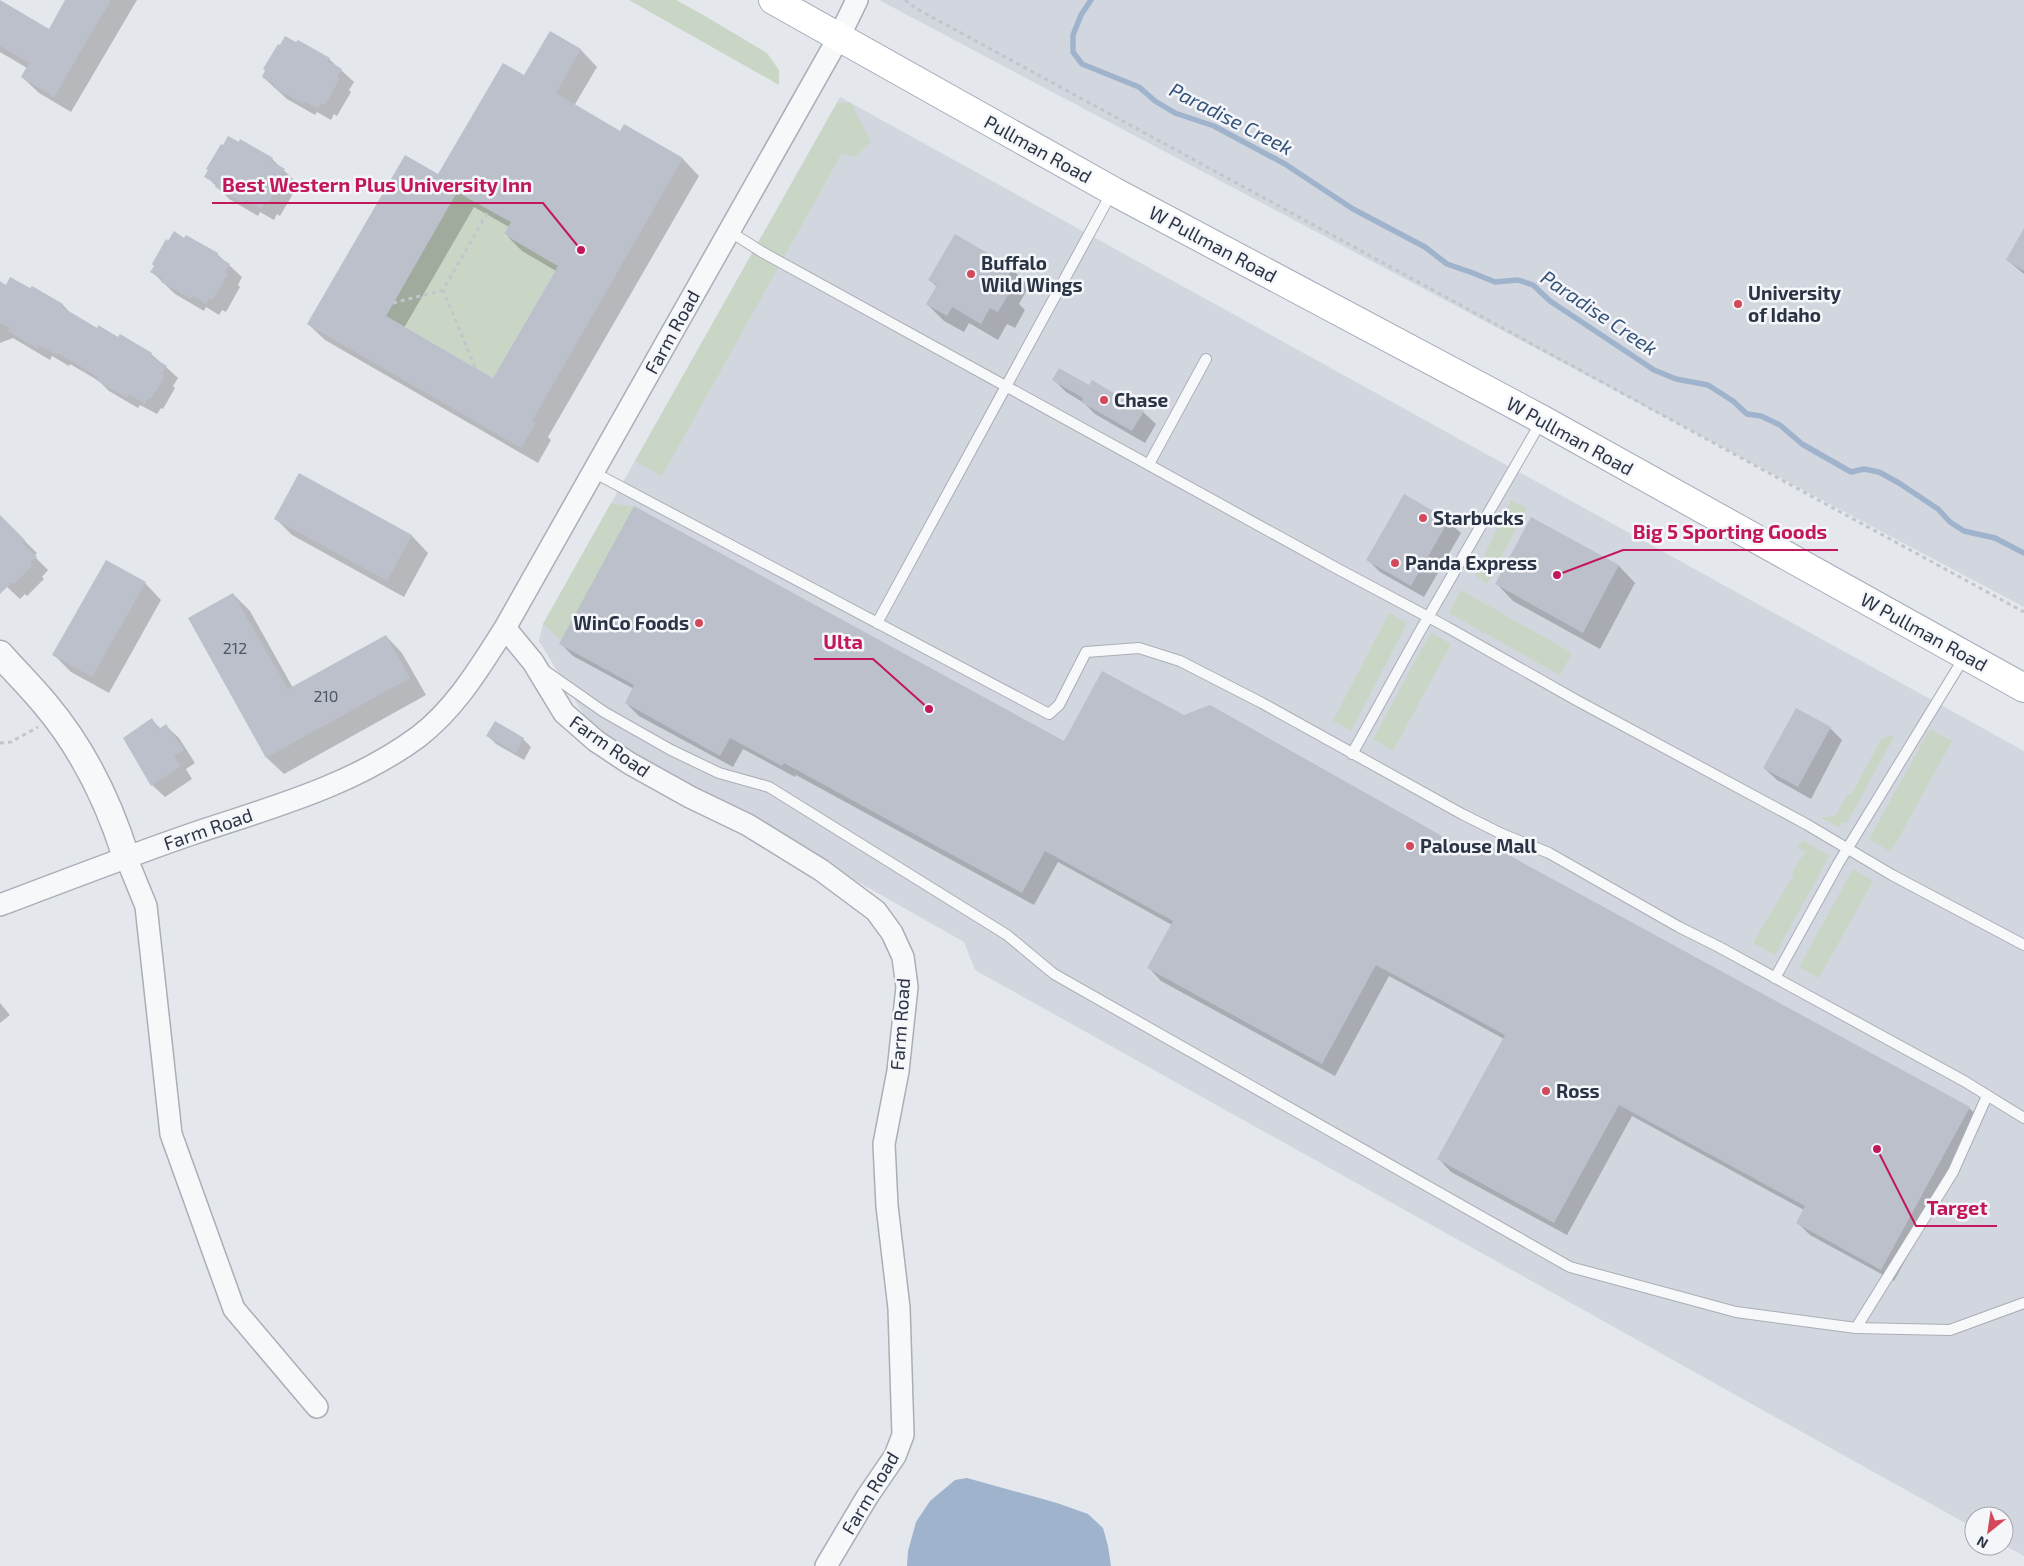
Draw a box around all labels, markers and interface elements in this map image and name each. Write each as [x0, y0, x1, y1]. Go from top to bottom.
water label: Paradise Creek [1166, 77, 1297, 159]
street label: Pullman Road [980, 110, 1096, 188]
callout: Best Western Plus University Inn [212, 168, 543, 203]
text: Best Western Plus University Inn [222, 172, 532, 197]
street label: W Pullman Road [1145, 200, 1281, 287]
place label: Buffalo Wild Wings [981, 251, 1083, 296]
water label: Paradise Creek [1537, 264, 1662, 360]
marker: Buffalo Wild Wings [965, 268, 977, 280]
place label: University of Idaho [1748, 281, 1841, 326]
street label: Farm Road [639, 286, 704, 378]
marker: University of Idaho [1732, 298, 1744, 310]
place label: Chase [1114, 388, 1169, 411]
street label: W Pullman Road [1503, 391, 1638, 480]
marker: Chase [1098, 394, 1110, 406]
place label: Starbucks [1433, 506, 1524, 529]
marker: Starbucks [1417, 512, 1429, 524]
callout: Big 5 Sporting Goods [1623, 515, 1838, 550]
text: Big 5 Sporting Goods [1633, 519, 1827, 543]
place label: Panda Express [1405, 551, 1537, 574]
marker: Panda Express [1389, 557, 1401, 569]
street label: W Pullman Road [1857, 587, 1992, 676]
place label: WinCo Foods [573, 611, 689, 634]
marker: WinCo Foods [693, 617, 705, 629]
callout: Ulta [814, 624, 873, 659]
text: Ulta [823, 629, 863, 653]
house number: 212 [223, 638, 247, 657]
house number: 210 [313, 686, 339, 705]
street label: Farm Road [566, 710, 655, 782]
street label: Farm Road [160, 803, 255, 854]
place label: Palouse Mall [1420, 834, 1538, 857]
marker: Palouse Mall [1404, 840, 1416, 852]
street label: Farm Road [885, 977, 914, 1071]
place label: Ross [1556, 1079, 1600, 1102]
marker: Ross [1540, 1085, 1552, 1097]
callout: Target [1916, 1191, 1997, 1226]
text: Target [1926, 1195, 1988, 1219]
street label: Farm Road [836, 1447, 903, 1538]
north arrow [1964, 1506, 2014, 1556]
text: N [1974, 1533, 1991, 1553]

